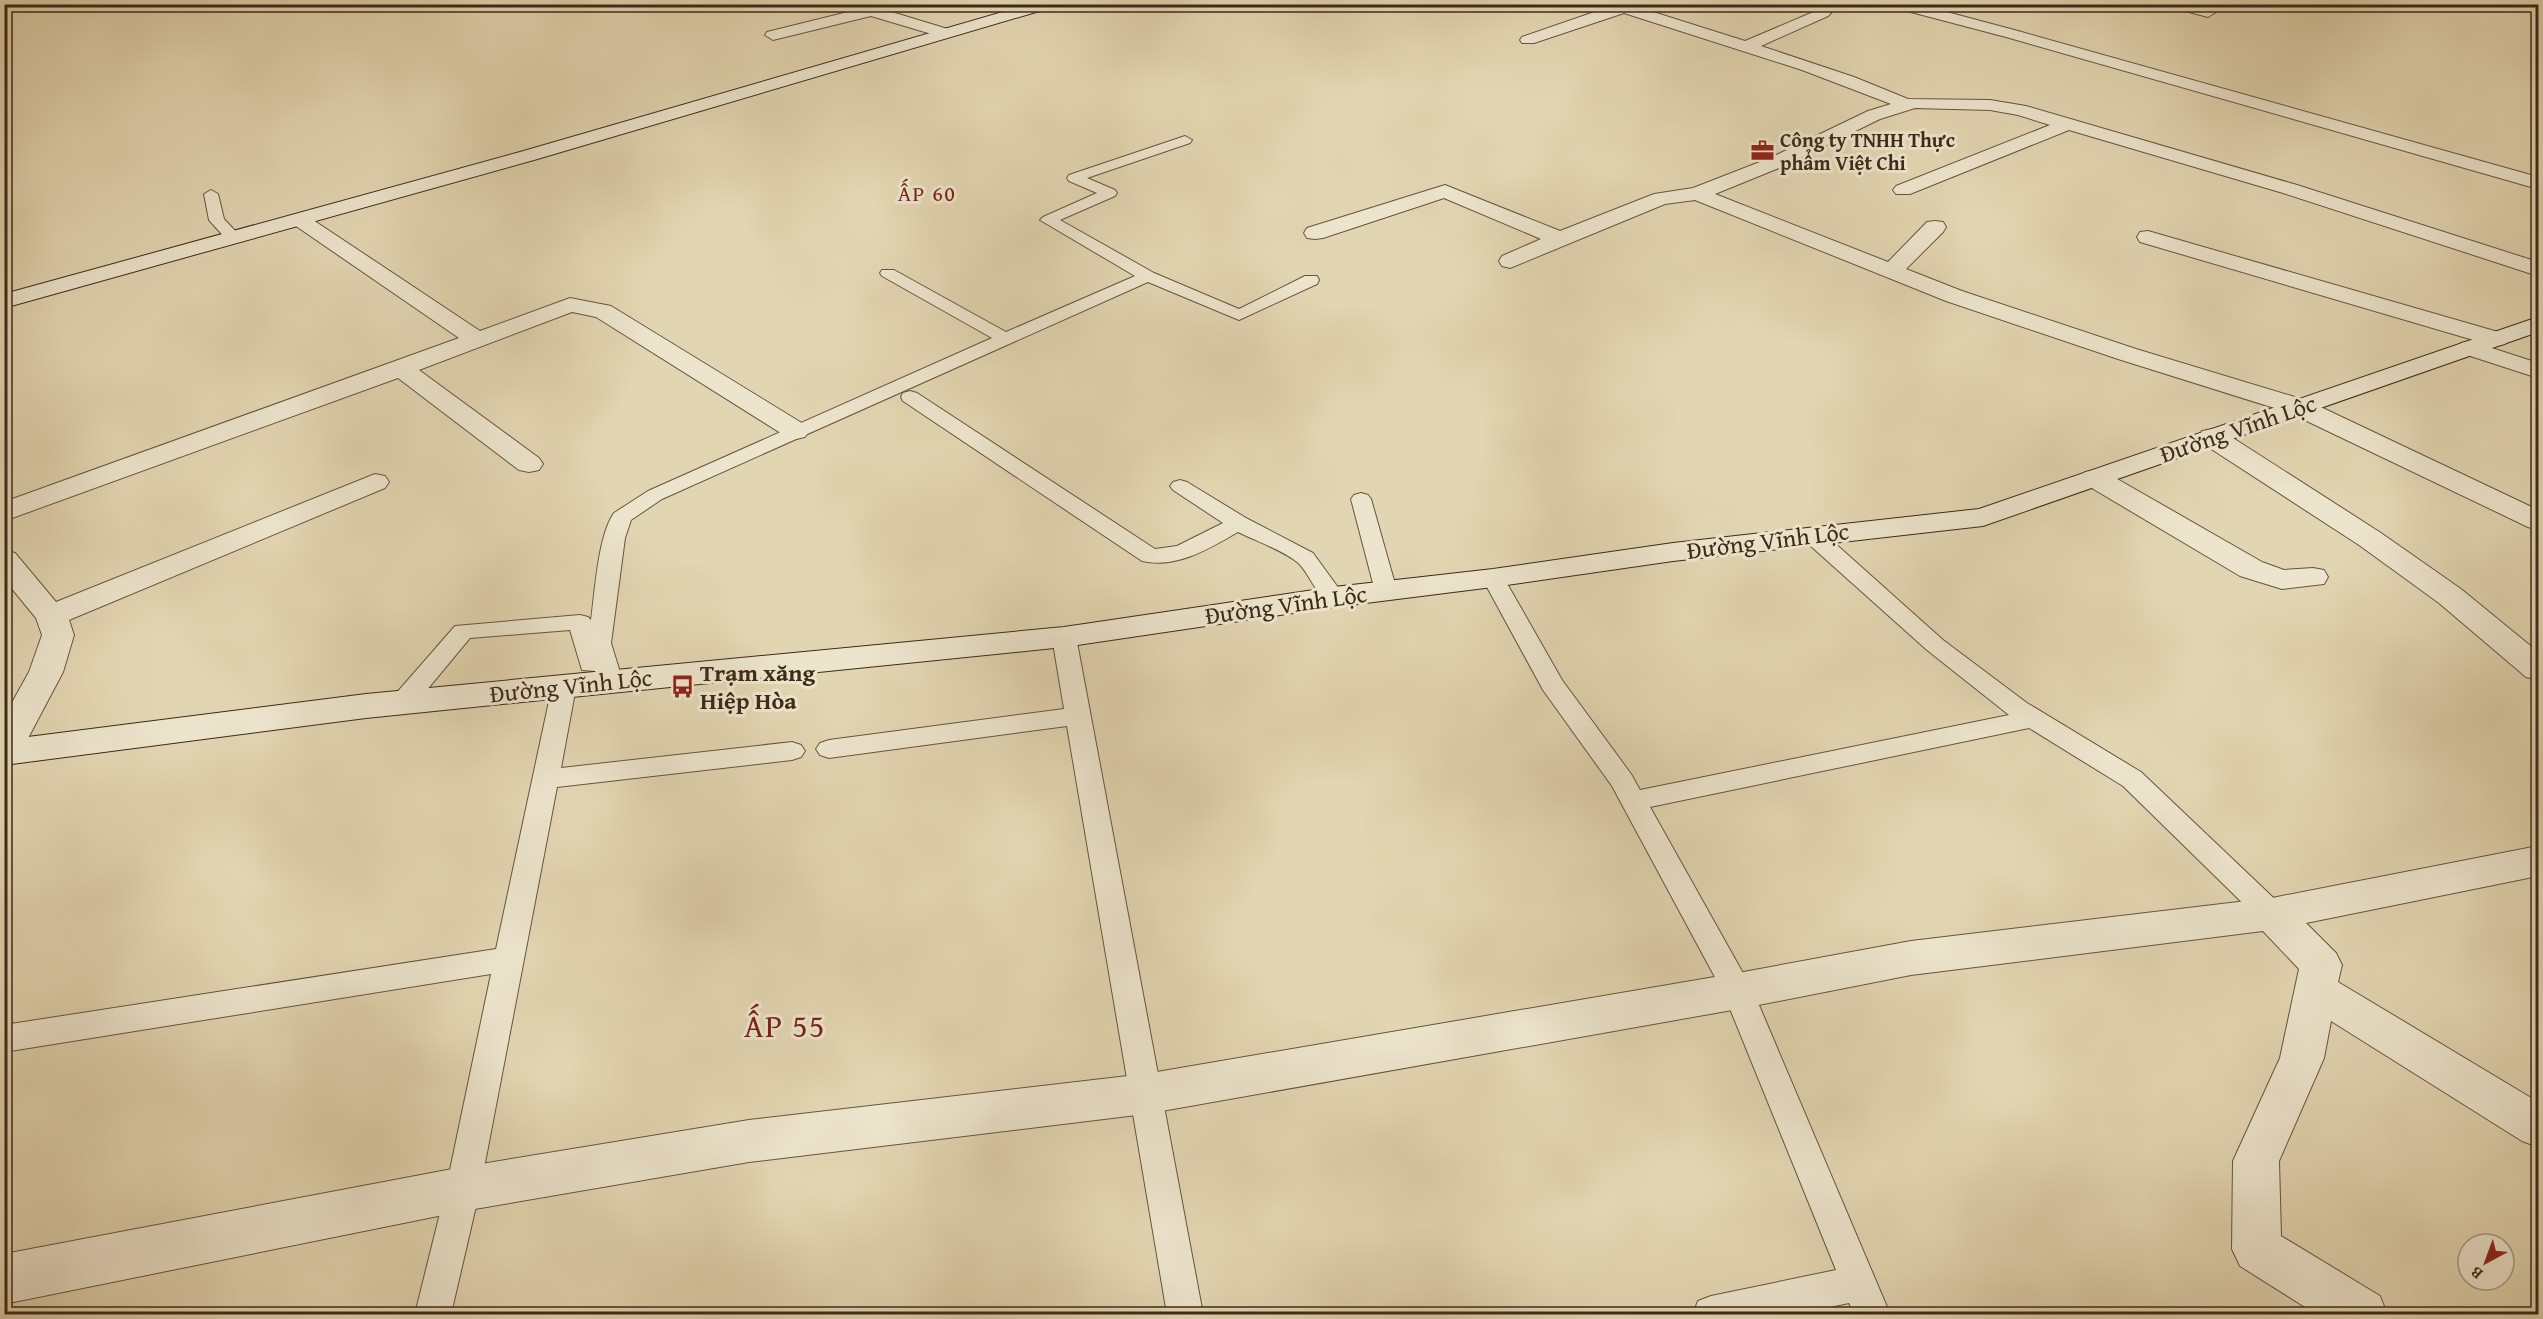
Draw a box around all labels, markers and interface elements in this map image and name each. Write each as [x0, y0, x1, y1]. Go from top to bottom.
place label: Công ty TNHH Thực phẩm Việt Chi [1780, 125, 1955, 177]
office icon: Công ty TNHH Thực phẩm Việt Chi [1749, 138, 1775, 164]
district label: ẤP 60 [898, 177, 956, 209]
street label: Đường Vĩnh Lộc [2155, 385, 2321, 472]
street label: Đường Vĩnh Lộc [1685, 513, 1851, 568]
street label: Đường Vĩnh Lộc [1203, 576, 1369, 633]
place label: Trạm xăng Hiệp Hòa [700, 655, 815, 718]
street label: Đường Vĩnh Lộc [488, 660, 654, 711]
bus stop icon: Trạm xăng Hiệp Hòa [669, 674, 695, 700]
district label: ẤP 55 [744, 1002, 826, 1049]
north arrow [2456, 1232, 2516, 1292]
text: B [2464, 1261, 2488, 1286]

